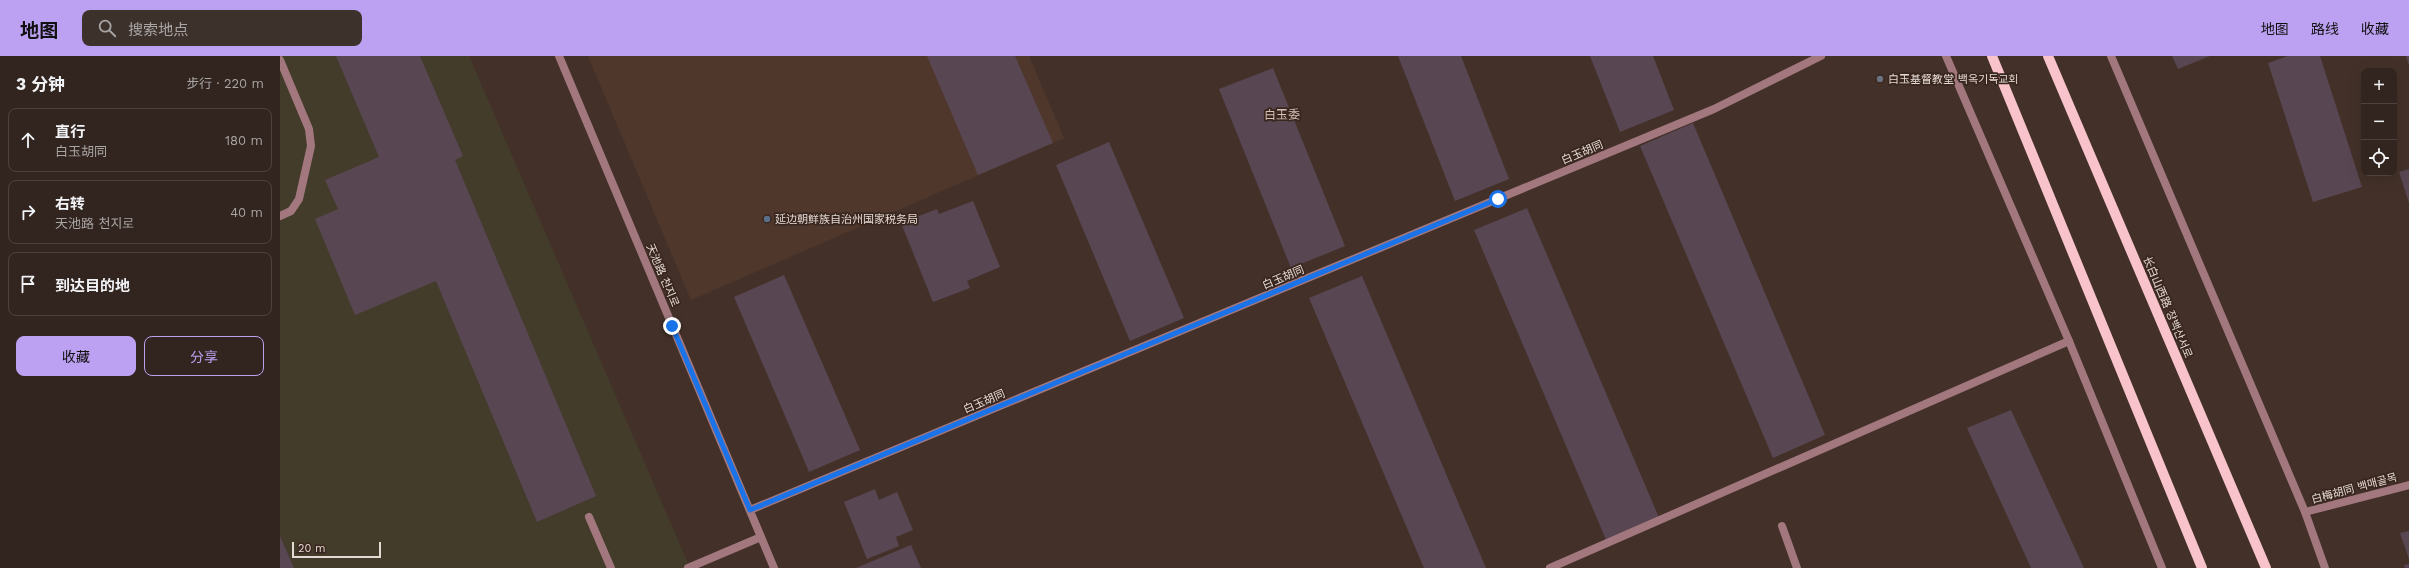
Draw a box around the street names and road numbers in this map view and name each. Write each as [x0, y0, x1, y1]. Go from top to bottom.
street label: 白玉胡同 [1559, 138, 1605, 167]
street label: 天池路 천지로 [643, 242, 682, 309]
street label: 长白山西路 장백산서로 [2140, 254, 2195, 360]
street label: 白玉胡同 [1260, 263, 1306, 292]
street label: 白玉胡同 [961, 387, 1007, 416]
street label: 白梅胡同 백매골목 [2310, 471, 2398, 506]

